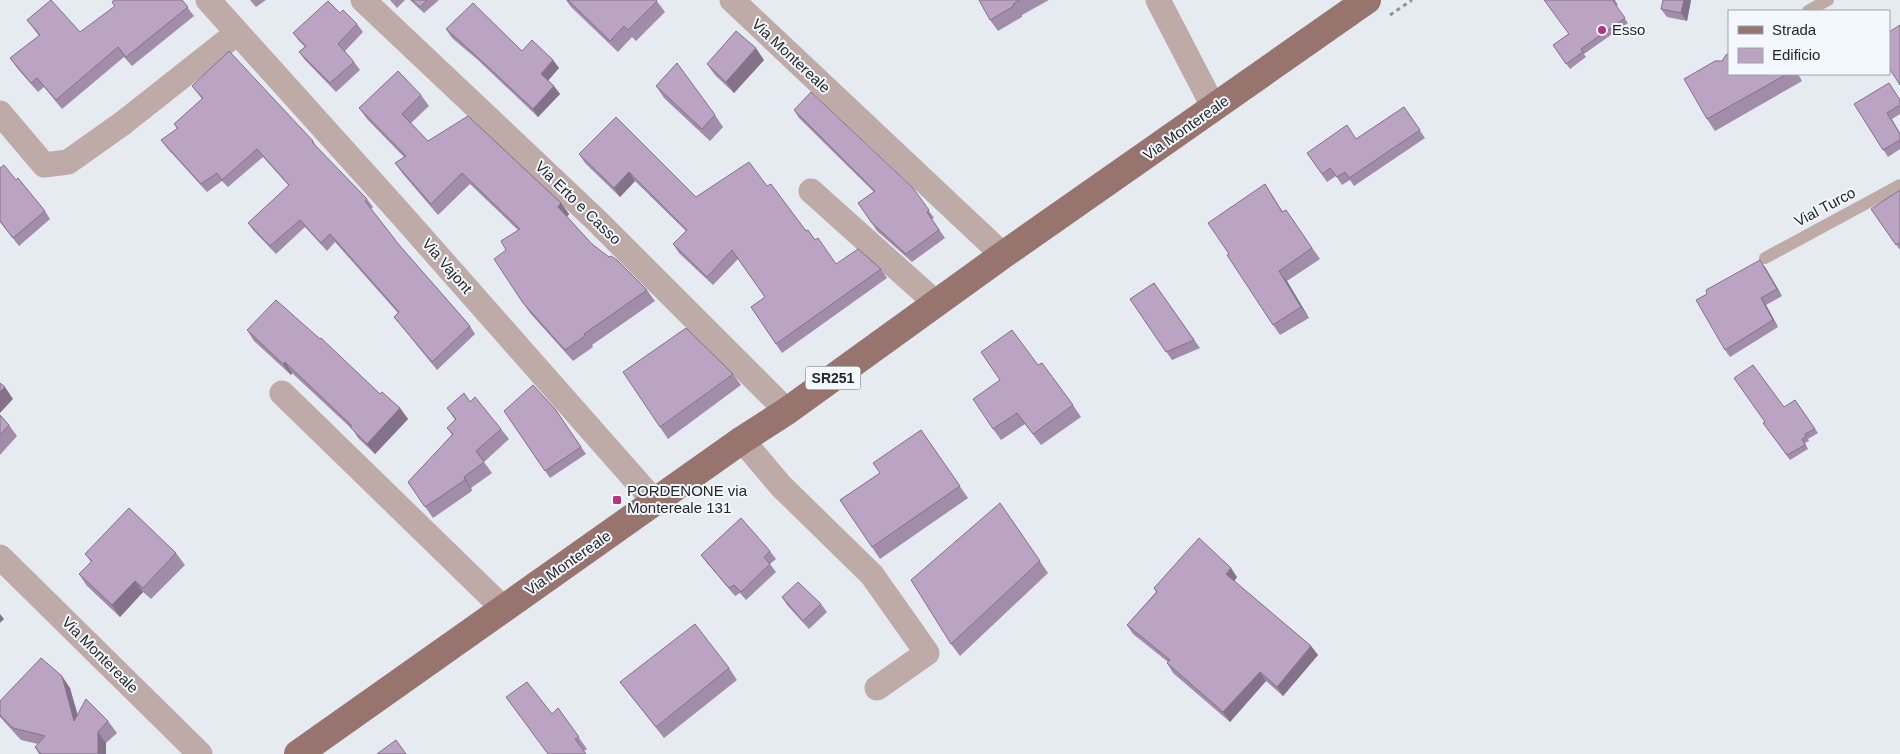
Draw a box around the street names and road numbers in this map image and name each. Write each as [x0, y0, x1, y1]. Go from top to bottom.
street label: Via Montereale [749, 15, 834, 96]
street label: Via Montereale [1140, 92, 1232, 163]
street label: Via Erto e Casso [532, 158, 625, 248]
street label: Vial Turco [1791, 183, 1858, 230]
street label: Via Vajont [419, 235, 476, 297]
road number: SR251 [806, 366, 860, 389]
street label: Via Montereale [522, 527, 614, 598]
street label: Via Montereale [59, 613, 142, 696]

